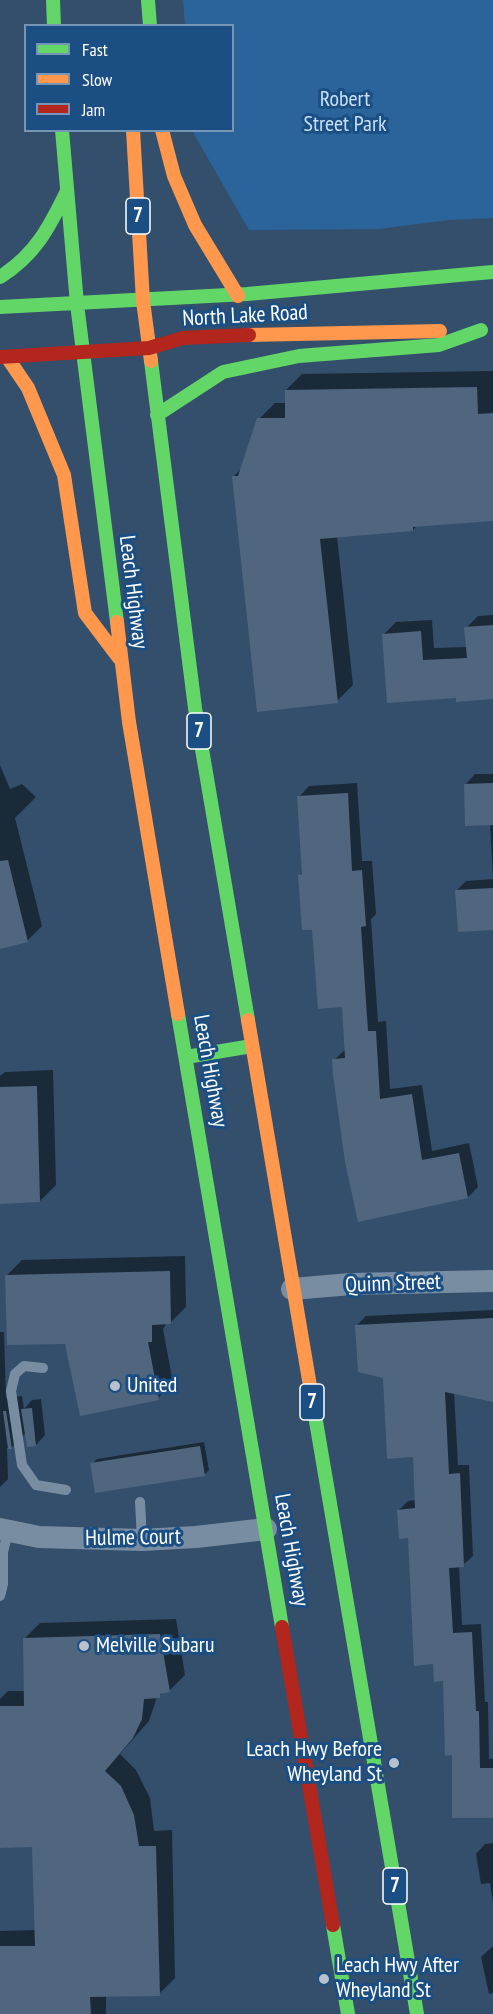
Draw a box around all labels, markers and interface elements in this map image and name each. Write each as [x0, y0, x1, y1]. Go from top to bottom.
legend [24, 24, 234, 132]
text: Fast [82, 38, 108, 61]
text: Slow [82, 68, 112, 91]
park label: Robert Street Park [304, 87, 386, 138]
text: Jam [82, 98, 105, 121]
road number: 7 [126, 198, 150, 234]
street label: North Lake Road [182, 300, 308, 332]
street label: Leach Highway [113, 534, 153, 650]
road number: 7 [187, 713, 211, 749]
street label: Leach Highway [187, 1013, 233, 1129]
street label: Quinn Street [345, 1269, 441, 1299]
place label: United [127, 1373, 177, 1399]
marker: United [108, 1379, 122, 1393]
road number: 7 [300, 1384, 324, 1420]
street label: Leach Highway [268, 1492, 314, 1608]
street label: Hulme Court [85, 1524, 181, 1552]
place label: Melville Subaru [96, 1633, 214, 1659]
marker: Melville Subaru [77, 1639, 91, 1653]
place label: Leach Hwy Before Wheyland St [246, 1737, 382, 1789]
marker: Leach Hwy Before Wheyland St [387, 1756, 401, 1770]
road number: 7 [383, 1868, 407, 1904]
place label: Leach Hwy After Wheyland St [336, 1953, 459, 2005]
marker: Leach Hwy After Wheyland St [317, 1972, 331, 1986]

